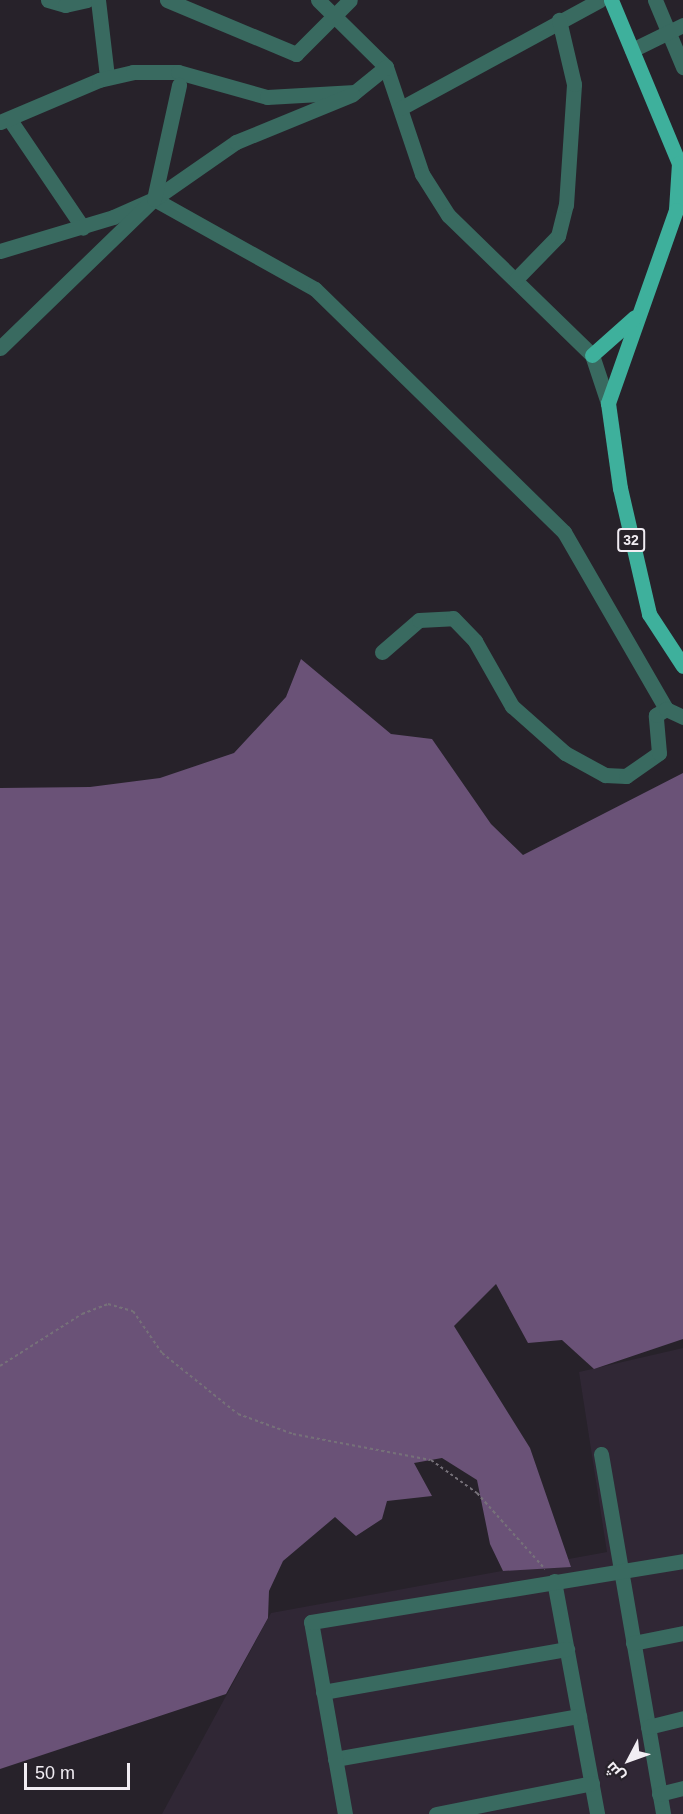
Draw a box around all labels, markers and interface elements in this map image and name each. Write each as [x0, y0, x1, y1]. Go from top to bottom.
road number: 32 [616, 529, 646, 551]
north arrow [599, 1730, 659, 1790]
scale bar [27, 1751, 134, 1789]
text: ش [602, 1759, 628, 1785]
text: 50 m [35, 1763, 75, 1783]

